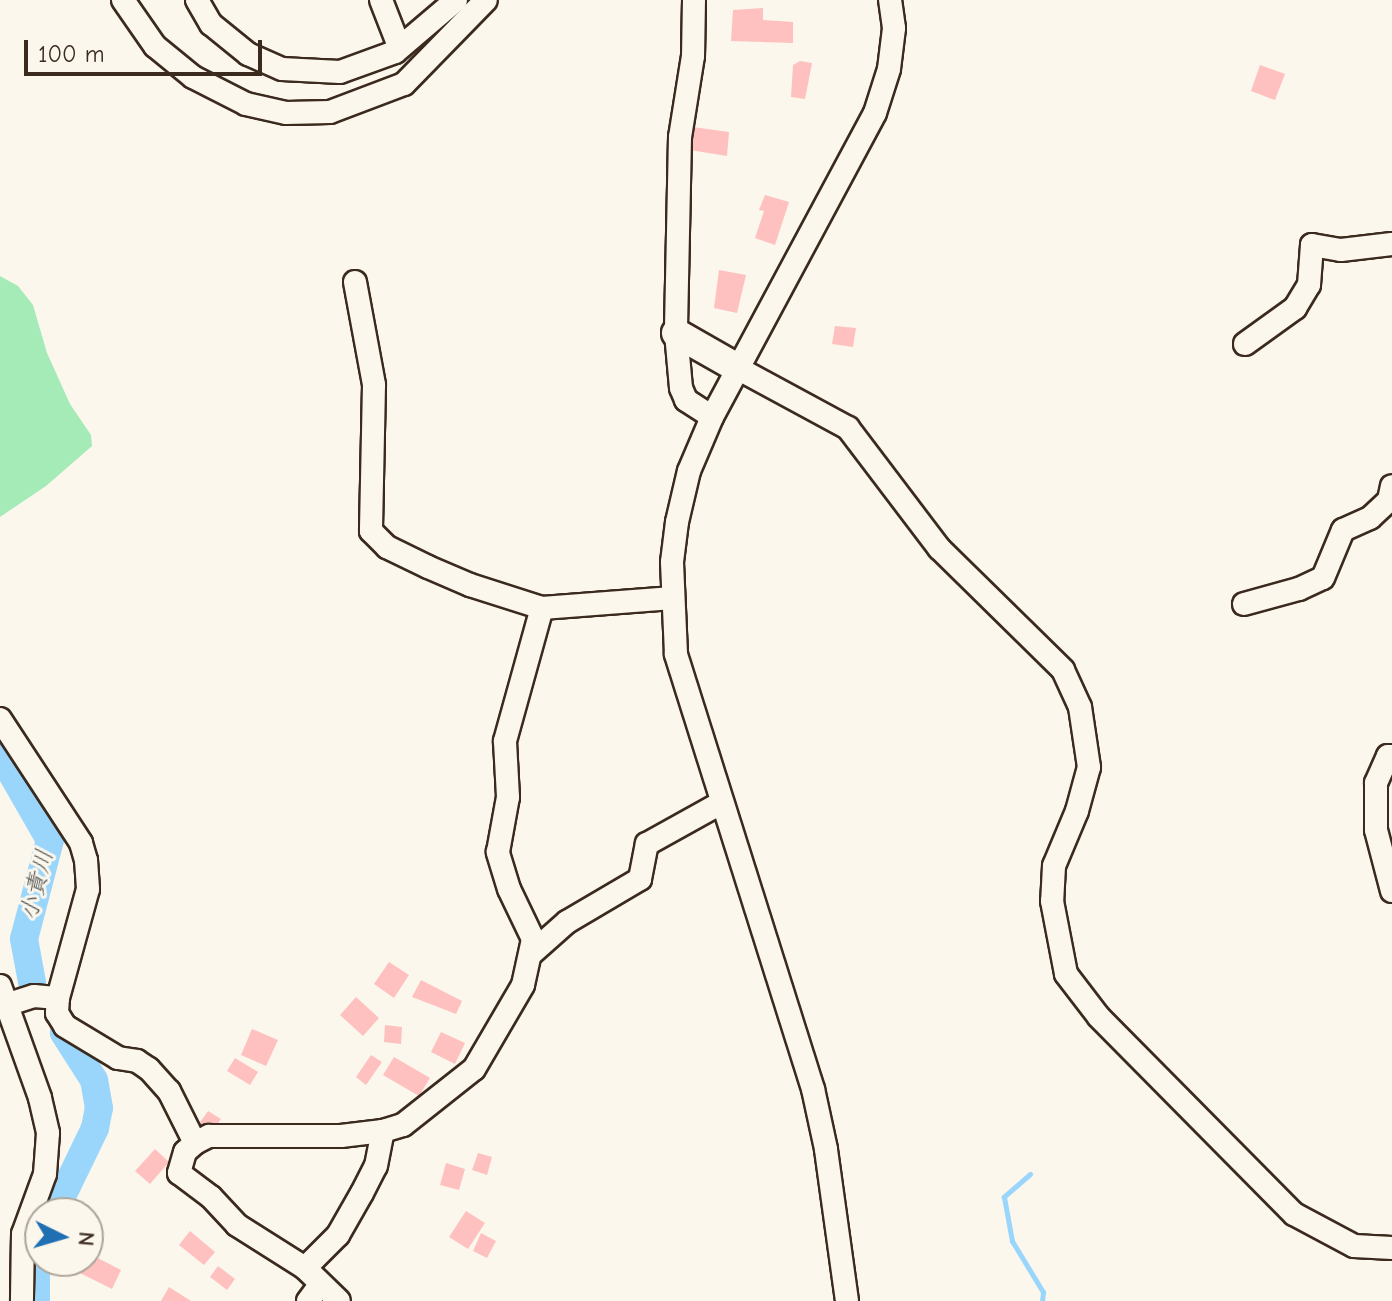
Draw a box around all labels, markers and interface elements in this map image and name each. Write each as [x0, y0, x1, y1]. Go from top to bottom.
scale bar [28, 24, 266, 74]
text: 100 m [38, 40, 105, 68]
water label: 小責川 [14, 847, 60, 923]
north arrow [24, 1197, 104, 1277]
text: N [72, 1231, 99, 1247]

